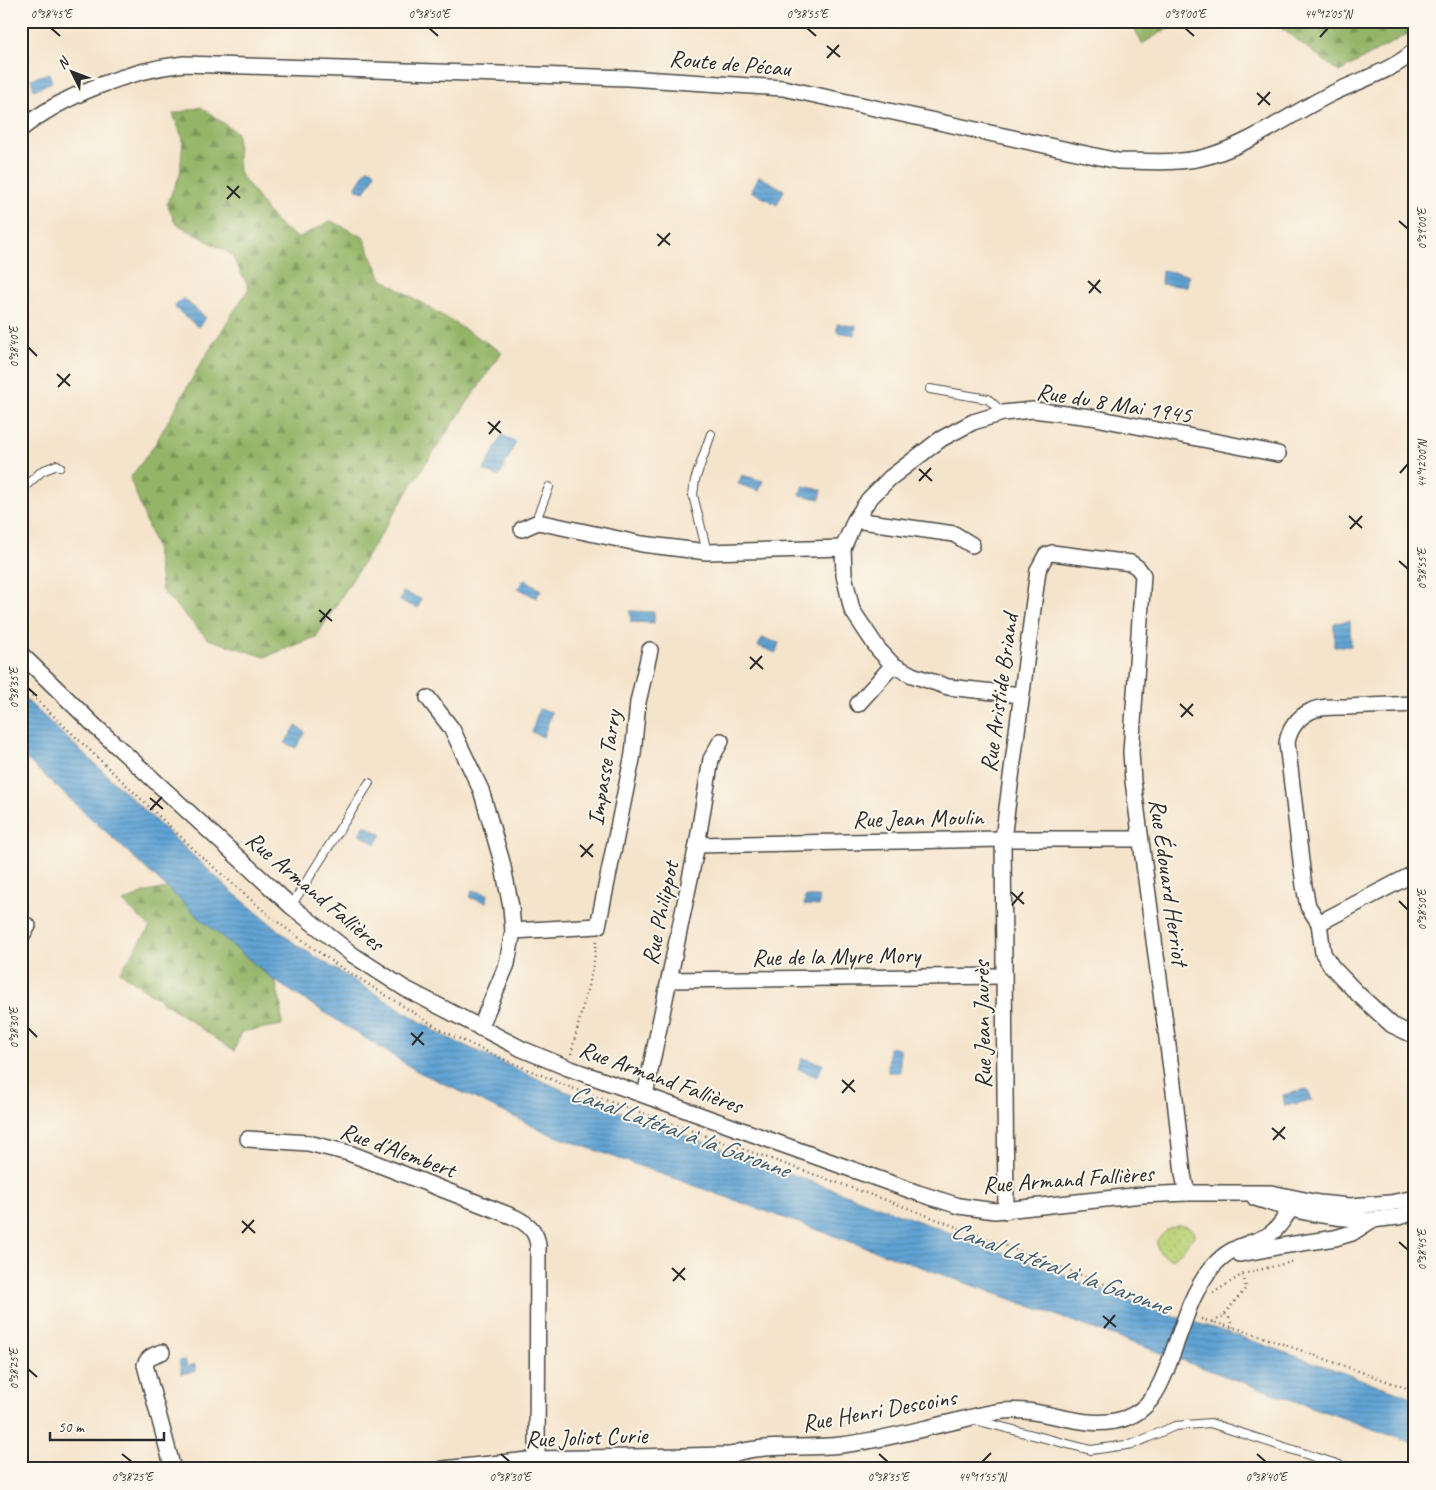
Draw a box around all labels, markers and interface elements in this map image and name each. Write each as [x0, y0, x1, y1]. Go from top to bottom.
text: 0°38'45"E [31, 6, 73, 22]
text: 0°38'50"E [409, 6, 451, 22]
text: 0°38'55"E [787, 6, 829, 22]
text: 0°39'00"E [1165, 6, 1207, 22]
text: 44°12'05"N [1304, 6, 1353, 22]
street label: Route de Pécau [668, 43, 794, 83]
north arrow [48, 48, 98, 98]
text: N [53, 53, 73, 73]
text: 0°39'00"E [1414, 207, 1430, 250]
text: 0°38'40"E [6, 325, 22, 368]
street label: Rue du 8 Mai 1945 [1034, 376, 1195, 430]
text: 44°12'00"N [1414, 439, 1430, 488]
text: 0°38'55"E [1414, 547, 1430, 590]
street label: Rue Aristide Briand [973, 608, 1025, 774]
text: 0°38'35"E [6, 666, 22, 709]
street label: Impasse Tarry [580, 706, 628, 828]
street label: Rue Édouard Herriot [1142, 797, 1196, 970]
street label: Rue Jean Moulin [852, 802, 985, 834]
street label: Rue Armand Fallières [240, 824, 392, 959]
street label: Rue Philippot [634, 857, 686, 967]
text: 0°38'50"E [1414, 888, 1430, 931]
street label: Rue de la Myre Mory [752, 940, 922, 972]
street label: Rue Jean Jaurès [966, 958, 998, 1089]
text: 0°38'30"E [6, 1006, 22, 1049]
street label: Rue Armand Fallières [575, 1034, 748, 1121]
water label: Canal Latéral à la Garonne [566, 1076, 797, 1187]
street label: Rue d'Alembert [336, 1115, 462, 1185]
street label: Rue Armand Fallières [981, 1158, 1156, 1200]
water label: Canal Latéral à la Garonne [947, 1213, 1178, 1324]
text: 0°38'45"E [1414, 1228, 1430, 1271]
text: 0°38'25"E [6, 1347, 22, 1390]
street label: Rue Henri Descoins [800, 1381, 960, 1438]
scale bar [50, 1410, 164, 1442]
text: 50 m [58, 1418, 85, 1437]
street label: Rue Joliot Curie [524, 1420, 650, 1454]
text: 0°38'25"E [112, 1469, 154, 1485]
text: 0°38'30"E [490, 1469, 532, 1485]
text: 0°38'35"E [868, 1469, 910, 1485]
text: 44°11'55"N [958, 1469, 1007, 1485]
text: 0°38'40"E [1246, 1469, 1288, 1485]

